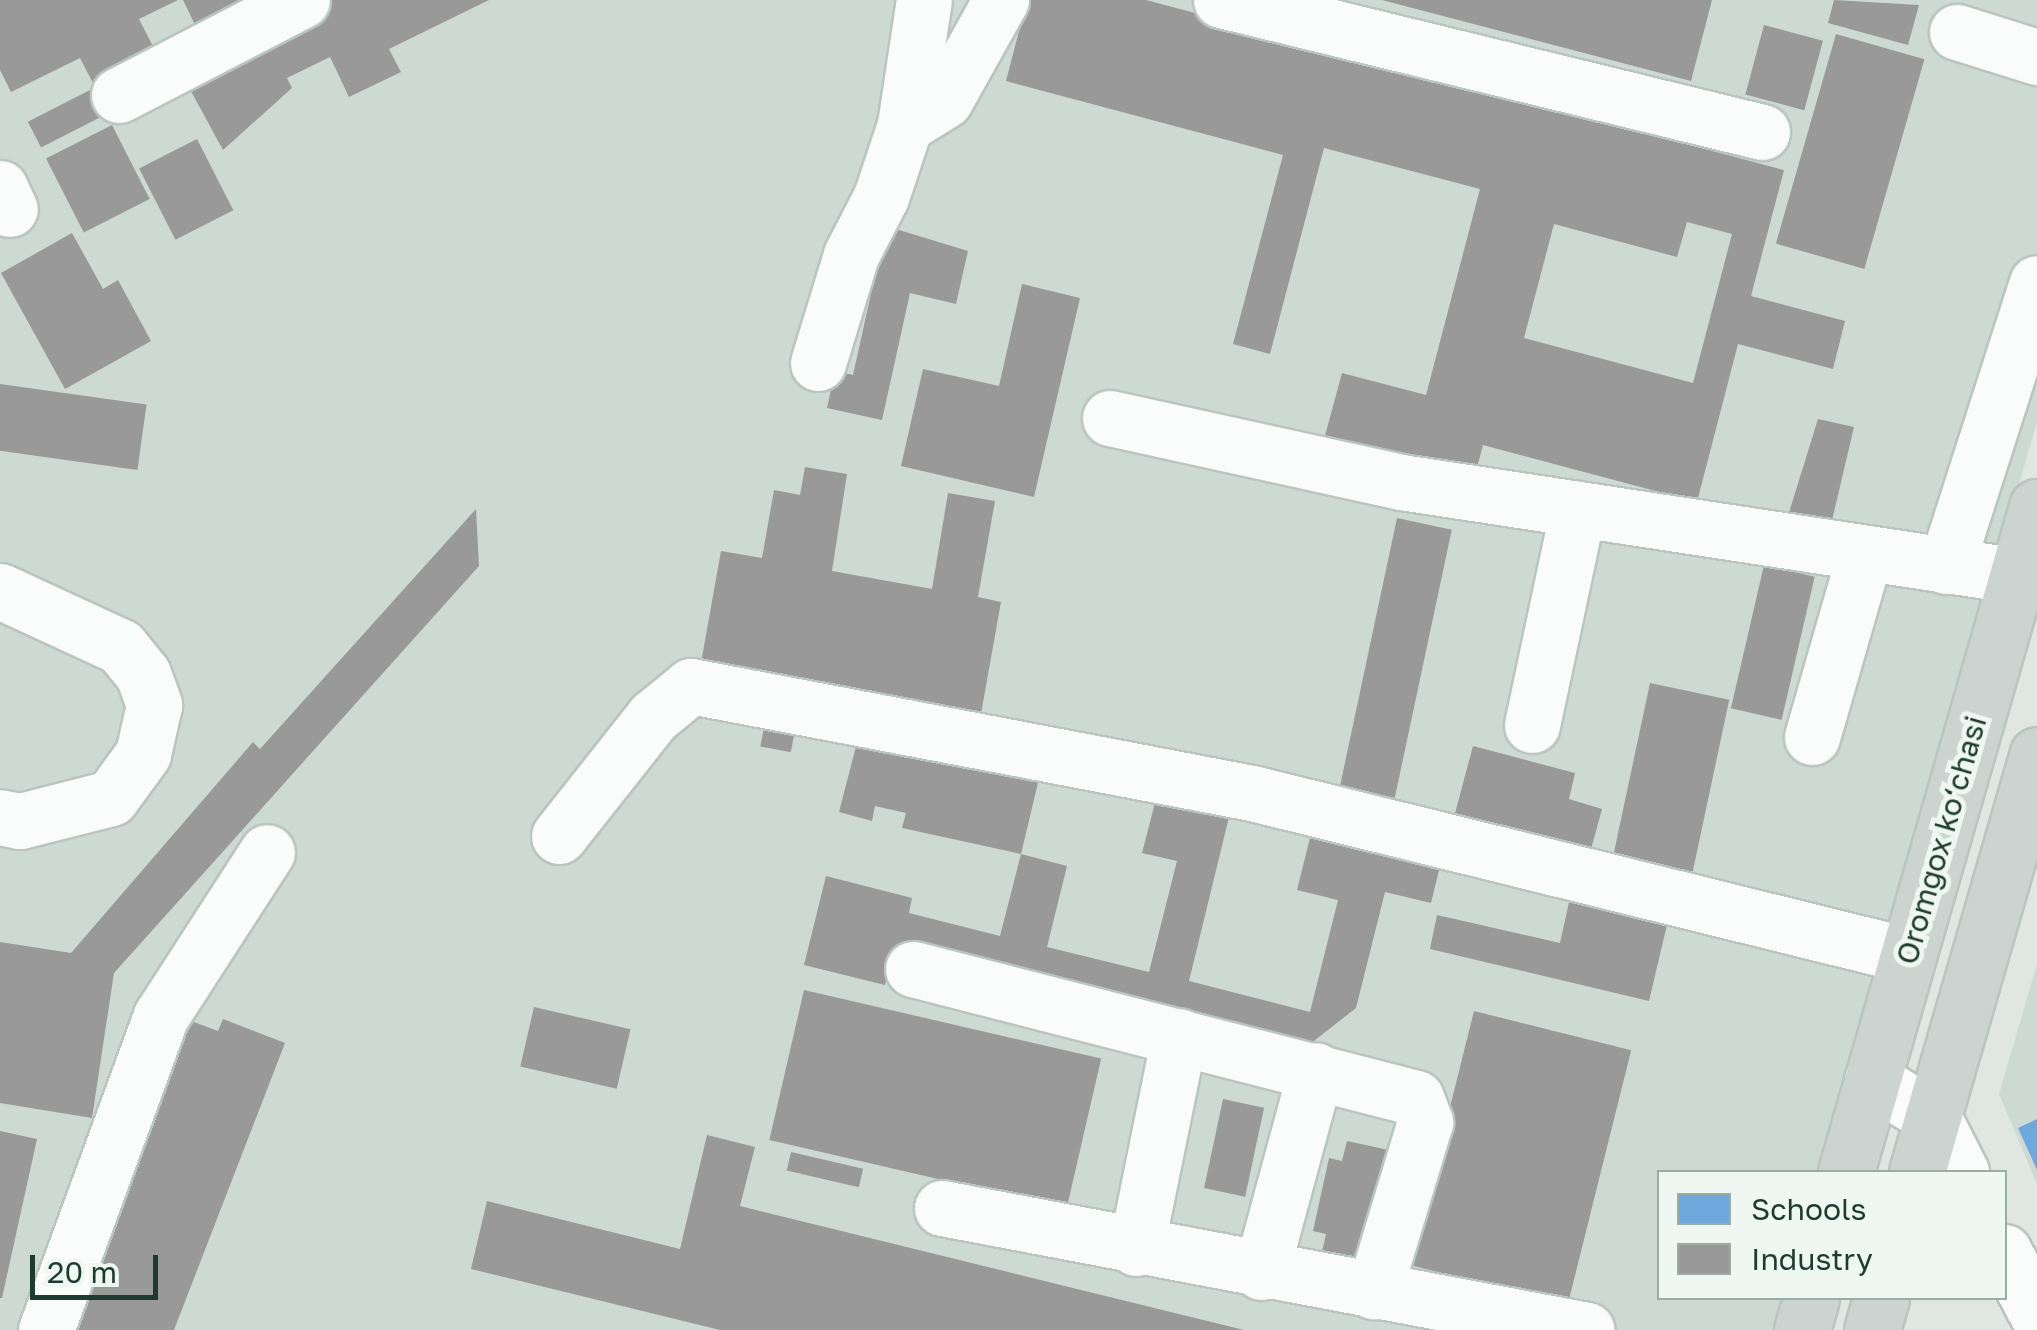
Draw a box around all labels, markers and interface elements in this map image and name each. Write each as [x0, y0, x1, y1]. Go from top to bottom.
street label: Oromgox ko‘chasi [1888, 712, 1994, 968]
legend [1657, 1170, 2007, 1300]
text: Schools [1751, 1191, 1867, 1227]
scale bar [35, 1235, 162, 1297]
text: Industry [1751, 1241, 1873, 1277]
text: 20 m [47, 1254, 117, 1290]

